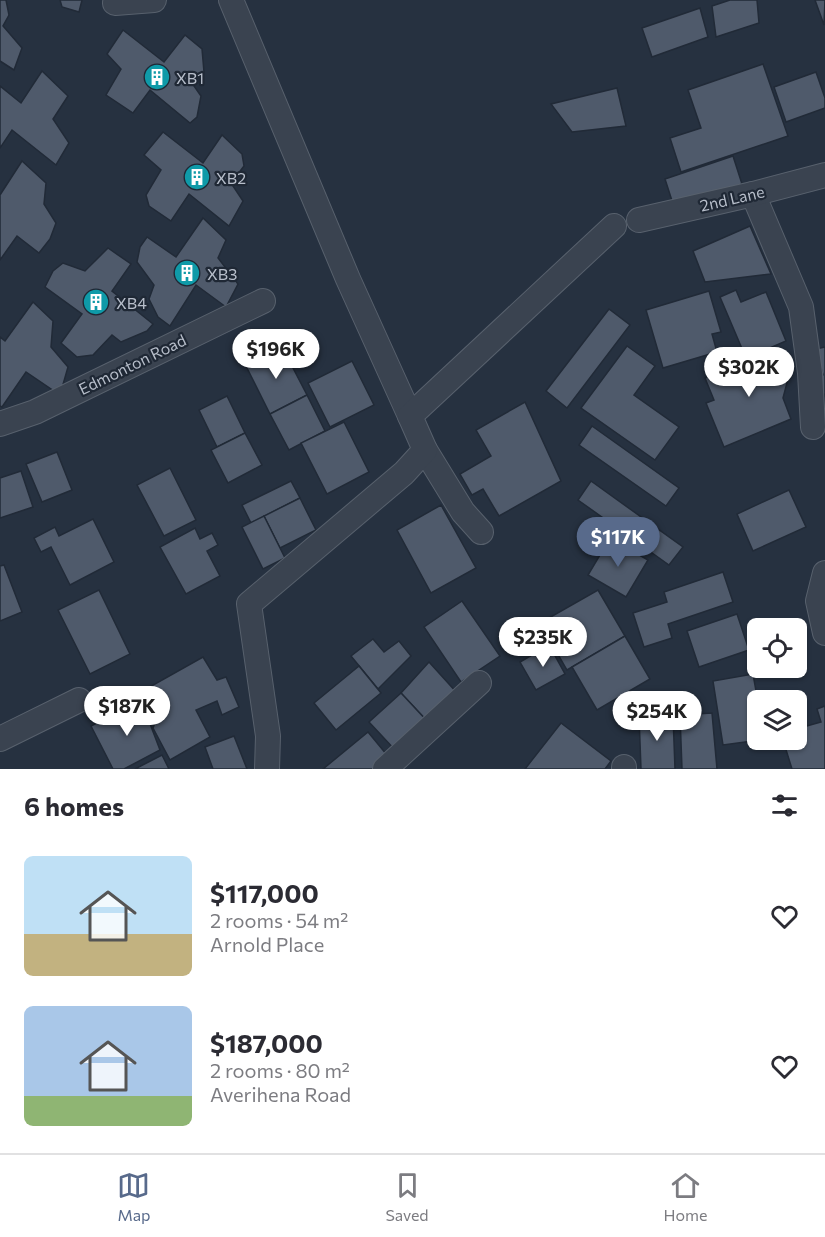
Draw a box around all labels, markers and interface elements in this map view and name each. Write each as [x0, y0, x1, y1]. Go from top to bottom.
building icon: XB1 [142, 62, 172, 92]
place label: XB1 [176, 68, 204, 87]
building icon: XB2 [182, 162, 212, 192]
place label: XB2 [216, 168, 246, 187]
street label: 2nd Lane [698, 181, 766, 215]
building icon: XB3 [172, 258, 202, 288]
place label: XB3 [207, 264, 237, 283]
building icon: XB4 [81, 287, 111, 317]
place label: XB4 [116, 293, 147, 312]
pin: $196K [234, 329, 318, 380]
street label: Edmonton Road [75, 330, 189, 398]
text: $196K [246, 336, 306, 360]
pin: $302K [707, 347, 791, 398]
text: $302K [718, 354, 780, 378]
pin: $117K [576, 517, 660, 568]
text: $117K [591, 524, 645, 548]
pin: $235K [501, 617, 585, 668]
map controls [747, 618, 807, 750]
button: locate [747, 618, 807, 678]
text: $235K [513, 624, 573, 648]
pin: $187K [85, 686, 169, 737]
button: layers [747, 690, 807, 750]
pin: $254K [615, 691, 699, 742]
text: $187K [98, 693, 156, 717]
text: $254K [627, 698, 687, 722]
icon: filters [768, 789, 801, 822]
text: 6 homes [24, 790, 124, 821]
text: $117,000 [210, 877, 319, 908]
icon: home [72, 880, 144, 952]
icon: heart [768, 900, 801, 933]
text: 2 rooms · 54 m² [210, 908, 348, 932]
text: Arnold Place [210, 932, 324, 956]
text: $187,000 [210, 1027, 323, 1058]
icon: home [72, 1030, 144, 1102]
icon: heart [768, 1050, 801, 1083]
text: 2 rooms · 80 m² [210, 1058, 350, 1082]
text: Averihena Road [210, 1082, 351, 1106]
tab: Map [117, 1169, 150, 1224]
tab: Saved [385, 1169, 429, 1224]
tab: Home [664, 1169, 708, 1224]

